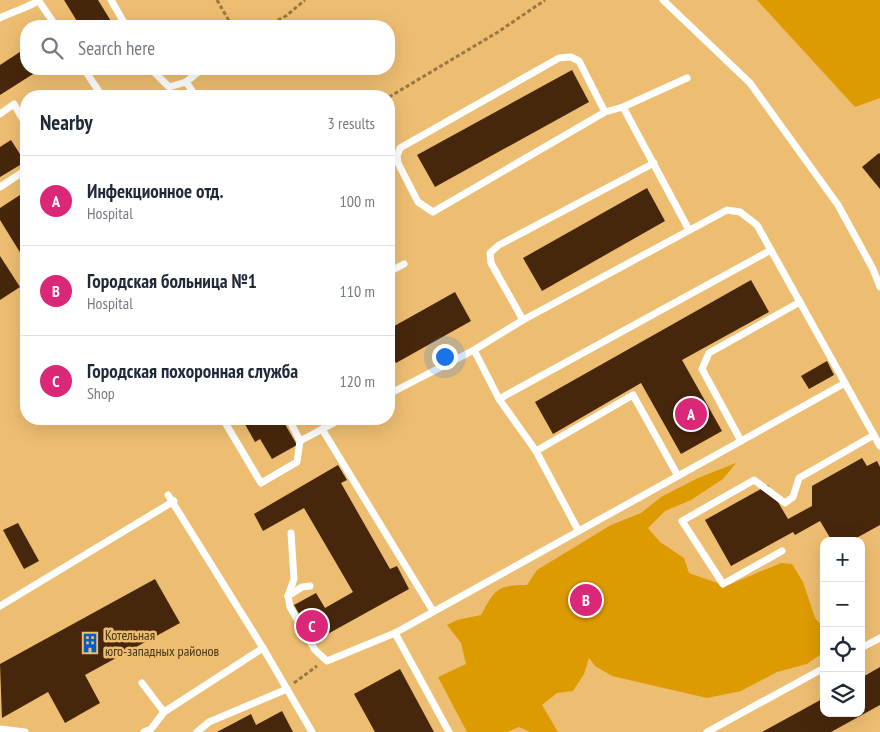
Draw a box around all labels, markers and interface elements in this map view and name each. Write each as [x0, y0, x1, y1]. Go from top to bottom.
search box [20, 20, 395, 75]
icon: search [38, 34, 66, 62]
text: Search here [78, 36, 155, 60]
text: Nearby [40, 109, 93, 136]
text: 3 results [328, 113, 375, 133]
text: Инфекционное отд. [87, 179, 223, 203]
text: A [52, 191, 60, 211]
text: 100 m [340, 191, 375, 211]
text: Hospital [87, 203, 133, 223]
text: Городская больница №1 [87, 269, 257, 293]
text: B [52, 281, 60, 301]
text: 110 m [340, 281, 375, 301]
text: Hospital [87, 293, 133, 313]
your location [432, 344, 458, 370]
text: Городская похоронная служба [87, 359, 298, 383]
text: C [52, 371, 60, 391]
text: 120 m [340, 371, 375, 391]
text: Shop [87, 383, 115, 403]
pin: A [675, 395, 707, 433]
map controls [820, 537, 865, 717]
button: + [820, 537, 865, 582]
pin: B [570, 581, 602, 619]
button: − [820, 582, 865, 627]
pin: C [296, 607, 328, 645]
place label: Котельная юго-западных районов [105, 626, 220, 660]
button: locate [820, 627, 865, 672]
building icon: Котельная юго-западных районов [79, 632, 101, 654]
button: layers [820, 672, 865, 717]

